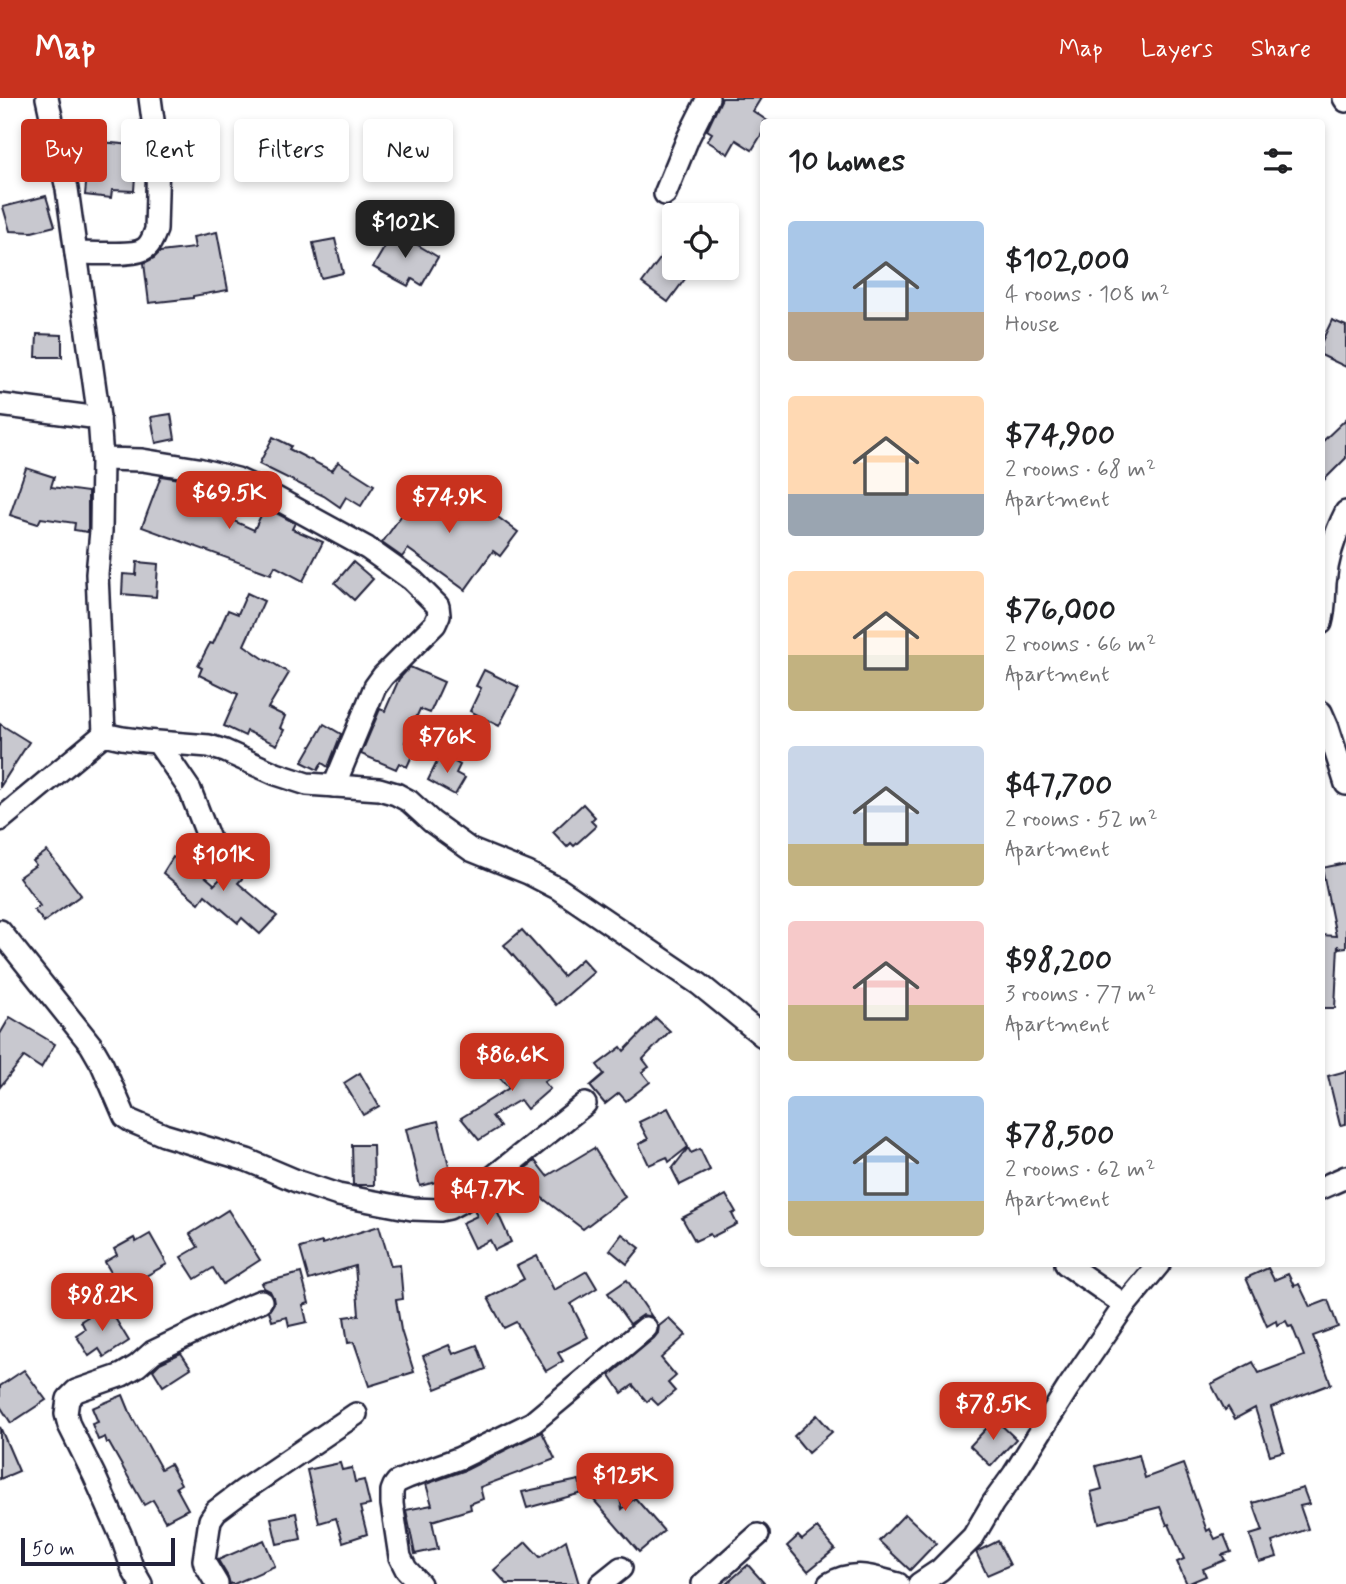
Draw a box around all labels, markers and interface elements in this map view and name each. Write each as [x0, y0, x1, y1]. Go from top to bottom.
text: Map [35, 27, 95, 71]
text: Map [1059, 34, 1103, 65]
text: Layers [1141, 34, 1213, 65]
text: Share [1251, 34, 1311, 65]
chip: Buy [21, 119, 107, 182]
chip: Rent [121, 119, 220, 182]
chip: Filters [234, 119, 349, 182]
chip: New [363, 119, 453, 182]
text: 10 homes [788, 142, 905, 181]
icon: filters [1259, 142, 1297, 180]
pin: $102K [356, 200, 454, 260]
map controls [662, 203, 739, 280]
button: locate [662, 203, 739, 280]
text: $102K [372, 208, 438, 238]
text: $102,000 [1005, 241, 1130, 280]
icon: home [844, 249, 928, 333]
text: 4 rooms · 108 m² [1005, 280, 1170, 310]
text: House [1005, 310, 1059, 340]
text: $74,900 [1005, 416, 1115, 455]
icon: home [844, 424, 928, 508]
text: 2 rooms · 68 m² [1005, 455, 1156, 485]
pin: $69.5K [172, 472, 286, 531]
pin: $74.9K [392, 476, 506, 535]
text: $69.5K [192, 479, 266, 509]
text: $74.9K [412, 483, 486, 513]
text: Apartment [1005, 485, 1110, 515]
text: $76,000 [1005, 591, 1116, 630]
icon: home [844, 599, 928, 683]
text: 2 rooms · 66 m² [1005, 630, 1156, 660]
text: Apartment [1005, 660, 1110, 690]
pin: $76K [406, 716, 488, 775]
text: $76K [419, 723, 475, 753]
text: $47,700 [1005, 766, 1112, 805]
icon: home [844, 774, 928, 858]
text: 2 rooms · 52 m² [1005, 805, 1158, 835]
pin: $101K [174, 834, 272, 893]
text: Apartment [1005, 835, 1110, 865]
text: $101K [192, 841, 254, 871]
text: $98,200 [1005, 941, 1112, 980]
icon: home [844, 949, 928, 1033]
text: 3 rooms · 77 m² [1005, 980, 1156, 1010]
text: Apartment [1005, 1010, 1110, 1040]
pin: $86.6K [455, 1034, 569, 1093]
text: $86.6K [476, 1041, 548, 1071]
text: $78,500 [1005, 1116, 1114, 1155]
icon: home [844, 1124, 928, 1208]
text: 2 rooms · 62 m² [1005, 1155, 1156, 1185]
pin: $47.7K [430, 1168, 544, 1227]
text: $47.7K [450, 1175, 524, 1205]
text: Apartment [1005, 1185, 1110, 1215]
pin: $98.2K [45, 1274, 159, 1333]
text: $98.2K [67, 1281, 137, 1311]
pin: $78.5K [936, 1382, 1050, 1442]
text: $78.5K [956, 1390, 1030, 1420]
pin: $125K [576, 1454, 674, 1513]
text: $125K [593, 1461, 657, 1491]
scale bar [21, 1535, 175, 1567]
text: 50 m [32, 1537, 75, 1562]

